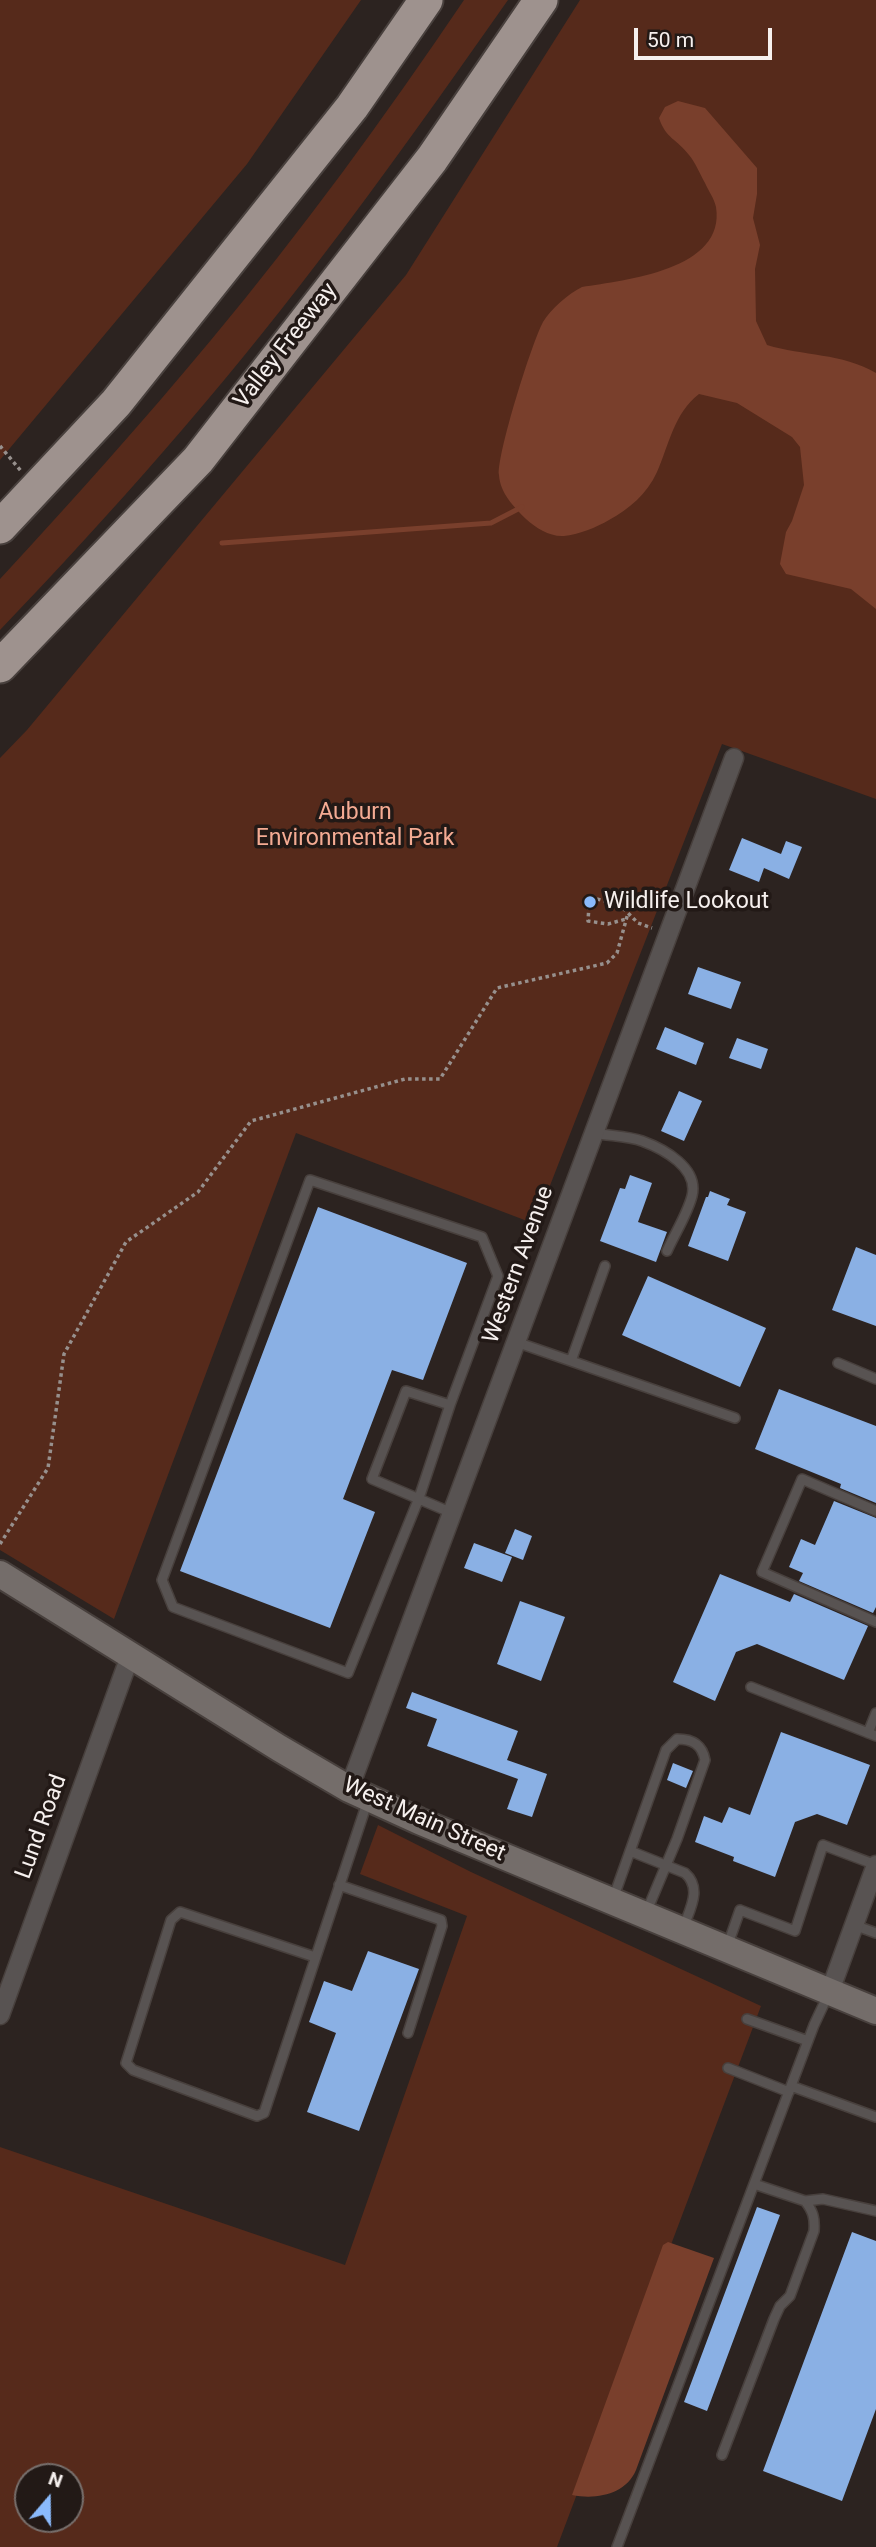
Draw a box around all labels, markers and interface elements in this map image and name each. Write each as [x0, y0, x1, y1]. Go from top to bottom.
scale bar [638, 14, 776, 58]
text: 50 m [647, 28, 694, 52]
street label: Valley Freeway [229, 278, 343, 414]
park label: Auburn Environmental Park [256, 799, 454, 853]
place label: Wildlife Lookout [604, 888, 769, 916]
marker: Wildlife Lookout [582, 894, 598, 910]
street label: Western Avenue [478, 1183, 560, 1347]
street label: Lund Road [10, 1771, 74, 1883]
street label: West Main Street [339, 1772, 509, 1868]
north arrow [14, 2463, 84, 2533]
text: N [45, 2467, 66, 2493]

